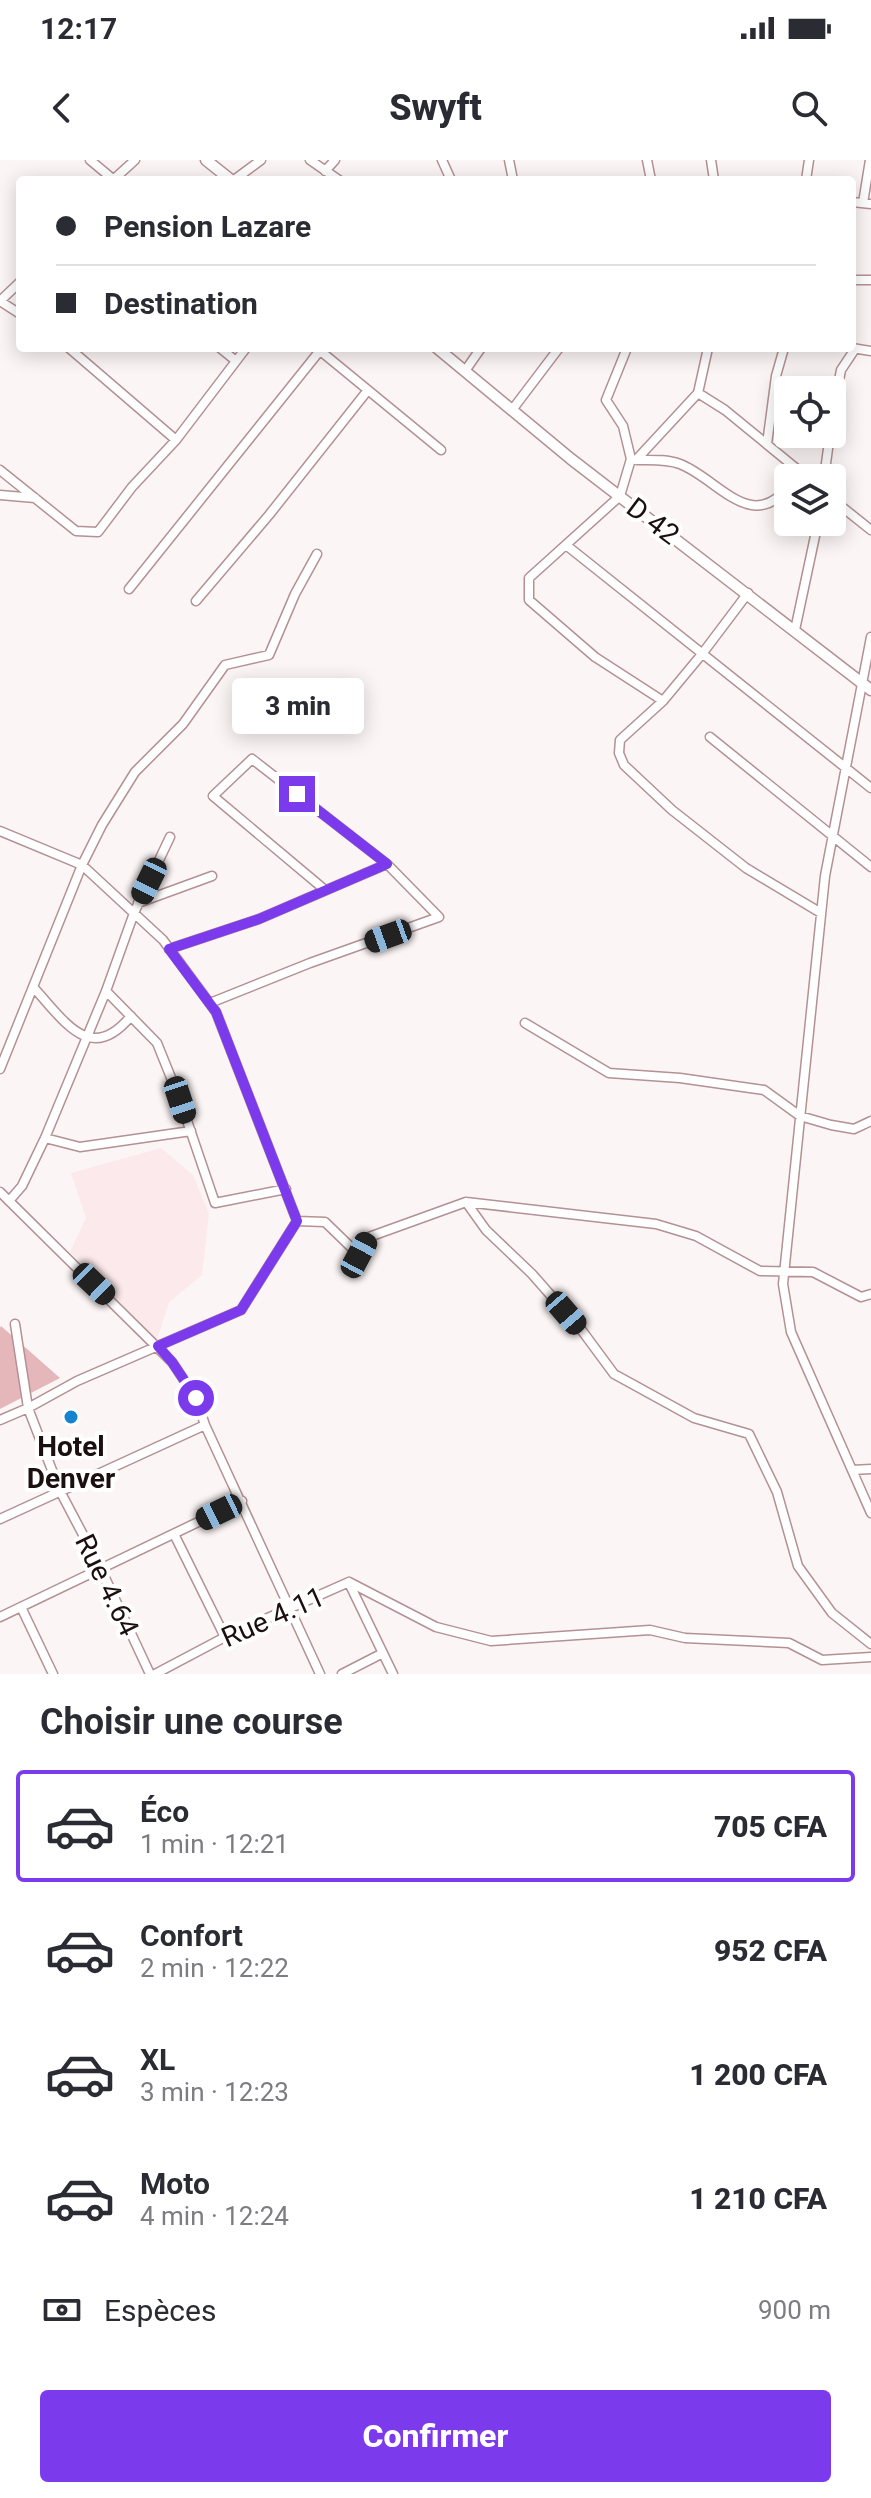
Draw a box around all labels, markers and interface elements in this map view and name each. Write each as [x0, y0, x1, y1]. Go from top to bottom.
text: 12:17 [40, 11, 117, 46]
icon: back [40, 86, 84, 130]
icon: search [787, 86, 831, 130]
text: Swyft [389, 87, 482, 129]
text: Pension Lazare [104, 209, 311, 244]
text: Destination [104, 286, 258, 321]
map controls [774, 376, 846, 536]
button: locate [774, 376, 846, 448]
button: layers [774, 464, 846, 536]
street label: D 42 [620, 491, 686, 551]
callout: 3 min [231, 678, 363, 734]
text: 3 min [265, 691, 331, 721]
route end [279, 776, 315, 812]
car [128, 854, 170, 908]
car [361, 917, 415, 955]
car [161, 1073, 199, 1127]
car [337, 1228, 381, 1282]
car [68, 1259, 120, 1309]
car [541, 1287, 591, 1339]
route start [178, 1380, 214, 1416]
marker: Hotel Denver [62, 1408, 80, 1426]
place label: Hotel Denver [27, 1430, 115, 1495]
car [192, 1491, 246, 1533]
street label: Rue 4.64 [68, 1529, 146, 1641]
street label: Rue 4.11 [216, 1580, 330, 1654]
text: Choisir une course [40, 1701, 343, 1743]
icon: car [44, 1790, 116, 1862]
text: Éco [140, 1794, 189, 1829]
text: 705 CFA [714, 1809, 827, 1844]
text: 1 min · 12:21 [140, 1829, 289, 1859]
icon: car [44, 1914, 116, 1986]
text: Confort [140, 1918, 243, 1953]
text: 952 CFA [714, 1933, 827, 1968]
text: 2 min · 12:22 [140, 1953, 289, 1983]
icon: car [44, 2038, 116, 2110]
text: XL [140, 2042, 175, 2077]
text: 1 200 CFA [689, 2057, 827, 2092]
text: 3 min · 12:23 [140, 2077, 289, 2107]
icon: car [44, 2162, 116, 2234]
text: Moto [140, 2166, 210, 2201]
text: 1 210 CFA [689, 2181, 827, 2216]
text: 4 min · 12:24 [140, 2201, 289, 2231]
icon: cash [40, 2288, 84, 2332]
text: Espèces [104, 2293, 216, 2328]
text: 900 m [758, 2295, 831, 2325]
button: Confirmer [40, 2390, 831, 2482]

